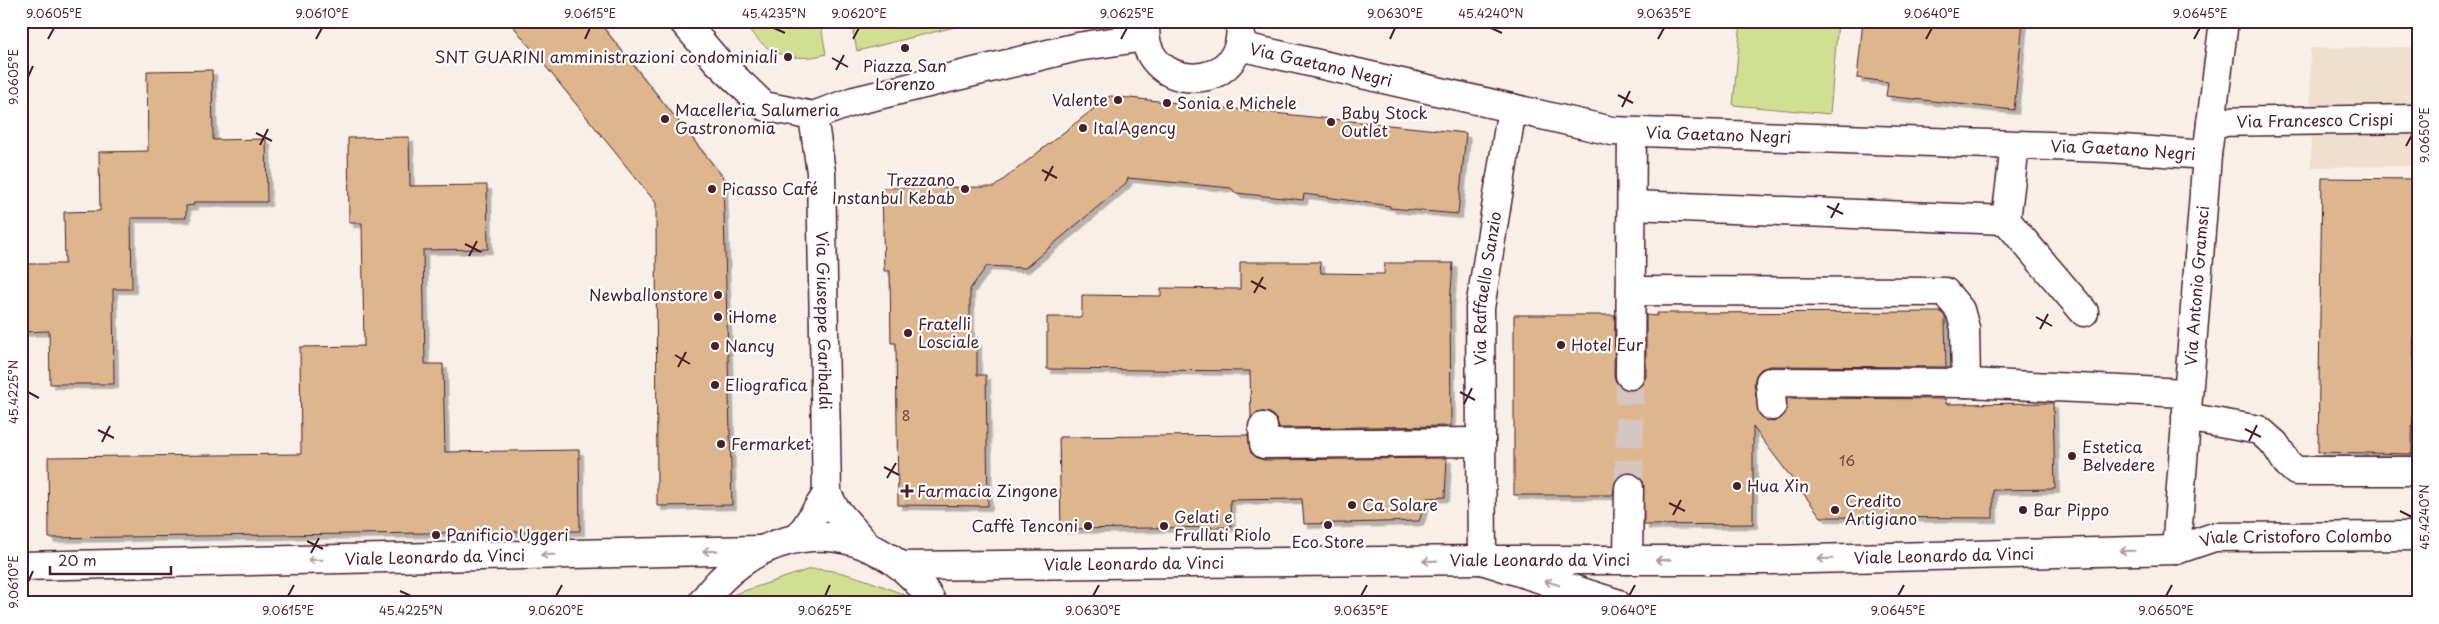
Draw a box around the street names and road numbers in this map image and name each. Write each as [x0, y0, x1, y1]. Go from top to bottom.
street label: Via Gaetano Negri [1247, 36, 1395, 92]
street label: Via Francesco Crispi [2236, 106, 2394, 133]
street label: Via Gaetano Negri [1645, 119, 1792, 148]
street label: Via Gaetano Negri [2050, 133, 2197, 165]
street label: Via Antonio Gramsci [2177, 205, 2214, 367]
street label: Via Raffaello Sanzio [1467, 210, 1506, 366]
street label: Via Giuseppe Garibaldi [811, 231, 838, 410]
street label: Viale Cristoforo Colombo [2196, 523, 2392, 552]
street label: Viale Leonardo da Vinci [1853, 541, 2034, 569]
street label: Viale Leonardo da Vinci [344, 542, 525, 570]
street label: Viale Leonardo da Vinci [1450, 547, 1630, 571]
street label: Viale Leonardo da Vinci [1044, 550, 1224, 576]

